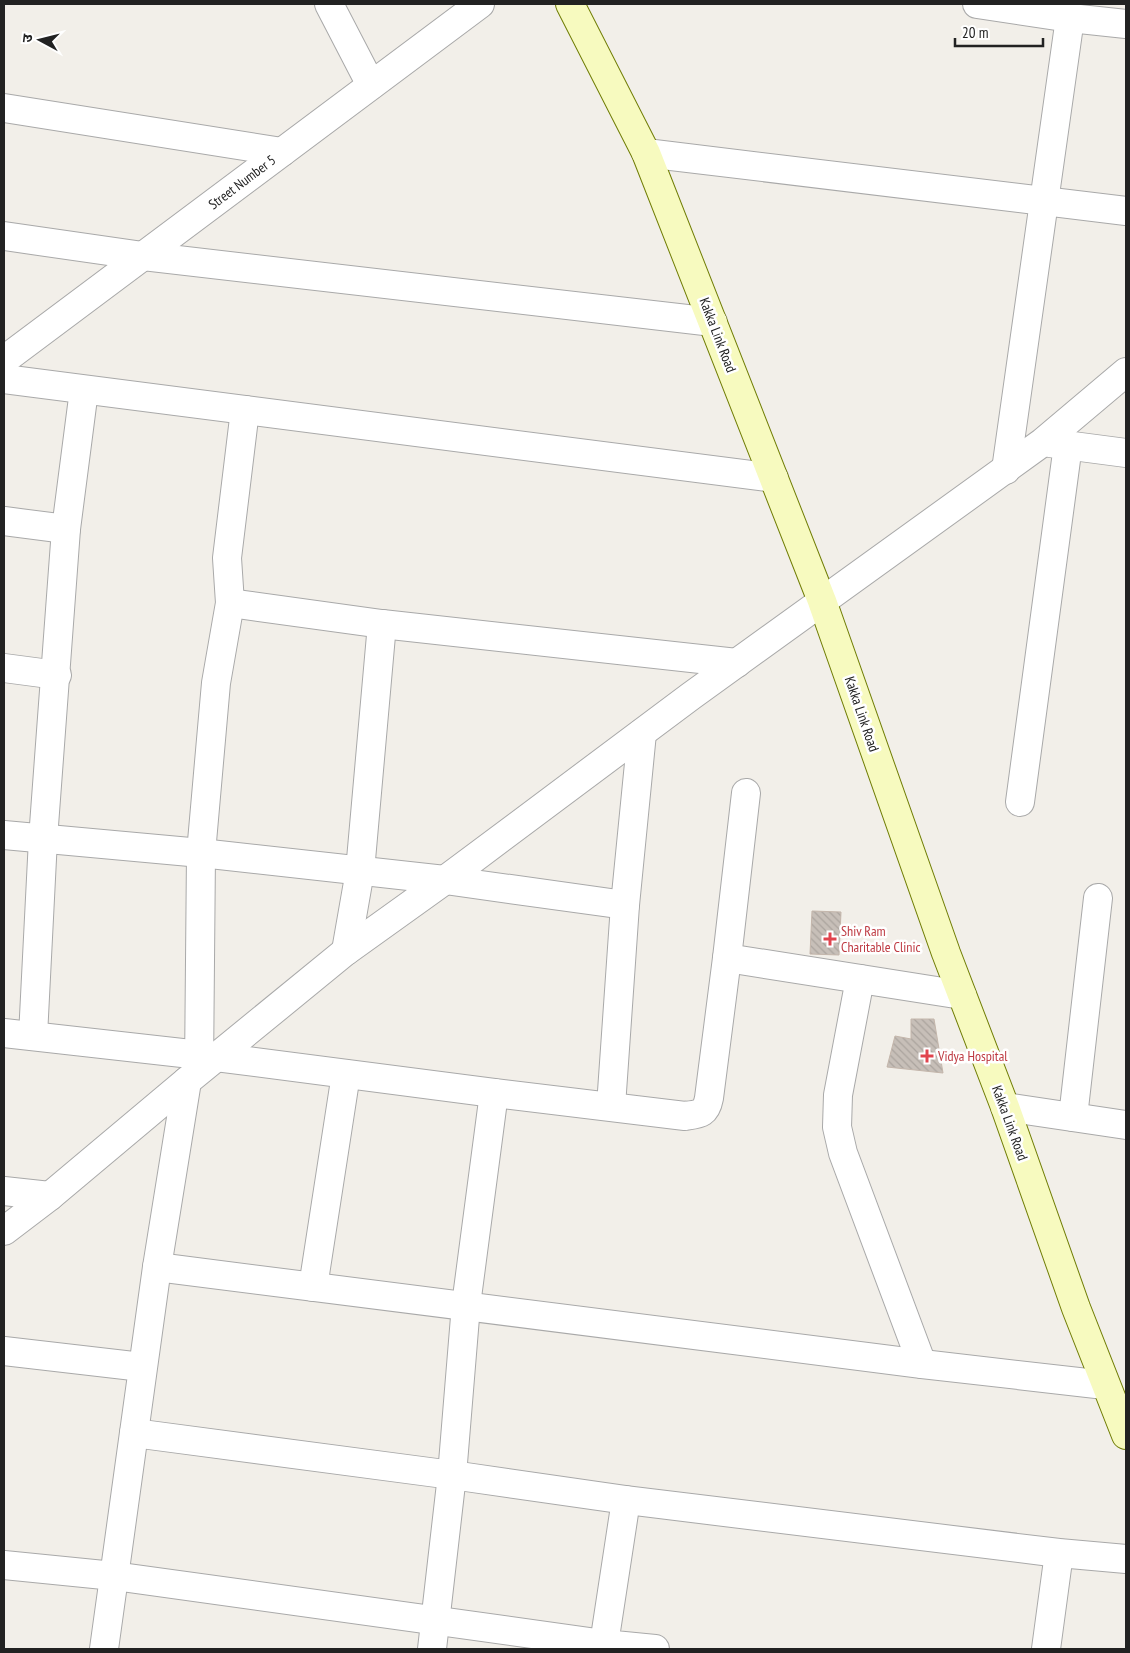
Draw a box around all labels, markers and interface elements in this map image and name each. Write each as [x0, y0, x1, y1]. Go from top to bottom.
north arrow [15, 15, 65, 65]
scale bar [955, 15, 1042, 47]
text: 20 m [962, 23, 988, 42]
text: उ [18, 32, 37, 44]
street label: Street Number 5 [205, 151, 279, 213]
street label: Kakka Link Road [696, 295, 740, 375]
street label: Kakka Link Road [841, 674, 883, 754]
place label: Shiv Ram Charitable Clinic [841, 922, 920, 956]
marker: Shiv Ram Charitable Clinic [823, 932, 837, 946]
place label: Vidya Hospital [937, 1047, 1008, 1065]
marker: Vidya Hospital [920, 1049, 934, 1063]
street label: Kakka Link Road [988, 1083, 1032, 1163]

